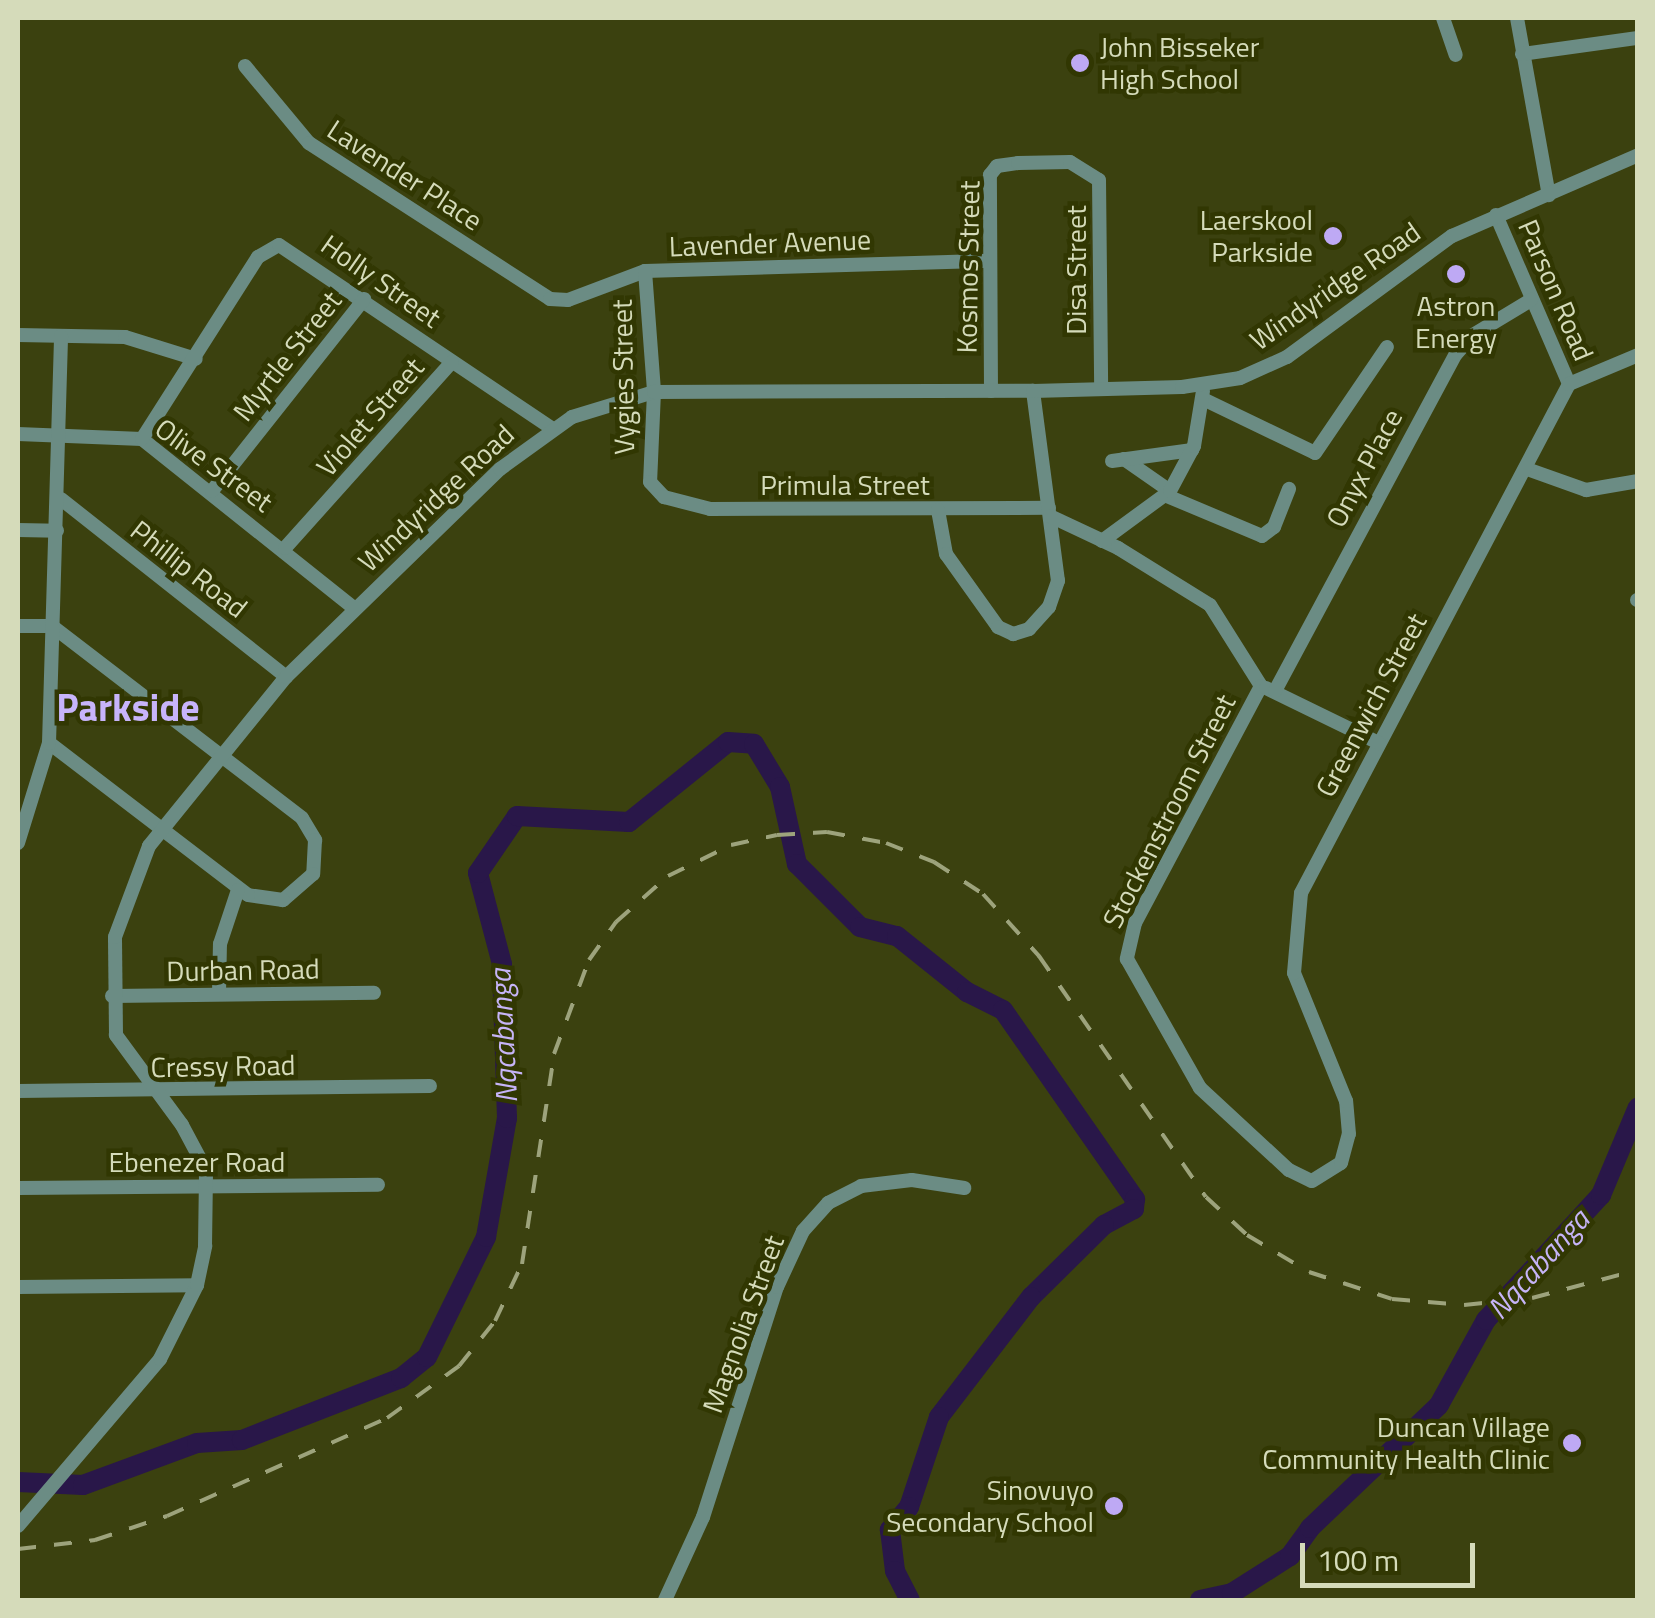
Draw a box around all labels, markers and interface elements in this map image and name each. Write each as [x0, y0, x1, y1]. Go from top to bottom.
place label: John Bisseker High School [1100, 30, 1259, 96]
marker: John Bisseker High School [1069, 52, 1091, 74]
street label: Lavender Place [321, 112, 489, 238]
street label: Kosmos Street [950, 180, 986, 354]
place label: Laerskool Parkside [1200, 203, 1313, 269]
street label: Disa Street [1059, 205, 1093, 335]
street label: Parson Road [1511, 214, 1601, 366]
street label: Windyridge Road [1243, 215, 1427, 357]
street label: Lavender Avenue [668, 223, 872, 263]
marker: Laerskool Parkside [1322, 225, 1344, 247]
street label: Holly Street [315, 228, 447, 334]
marker: Astron Energy [1445, 263, 1467, 285]
street label: Myrtle Street [226, 284, 348, 428]
place label: Astron Energy [1415, 289, 1497, 355]
street label: Vygies Street [605, 299, 641, 455]
street label: Violet Street [309, 351, 431, 483]
street label: Onyx Place [1319, 403, 1409, 533]
street label: Olive Street [149, 411, 279, 519]
street label: Windyridge Road [351, 417, 521, 579]
street label: Primula Street [760, 468, 930, 502]
street label: Phillip Road [124, 513, 254, 625]
street label: Greenwich Street [1309, 608, 1433, 802]
district label: Parkside [56, 685, 200, 731]
street label: Stockenstroom Street [1096, 689, 1242, 933]
street label: Durban Road [166, 952, 320, 988]
water label: Nqcabanga [482, 968, 524, 1104]
street label: Cressy Road [150, 1048, 296, 1084]
street label: Ebenezer Road [109, 1145, 285, 1179]
water label: Nqcabanga [1480, 1202, 1596, 1326]
street label: Magnolia Street [695, 1231, 791, 1417]
place label: Duncan Village Community Health Clinic [1262, 1410, 1550, 1476]
marker: Duncan Village Community Health Clinic [1559, 1430, 1585, 1456]
place label: Sinovuyo Secondary School [886, 1473, 1094, 1539]
marker: Sinovuyo Secondary School [1103, 1495, 1125, 1517]
scale bar [1305, 1523, 1480, 1585]
text: 100 m [1317, 1537, 1399, 1583]

